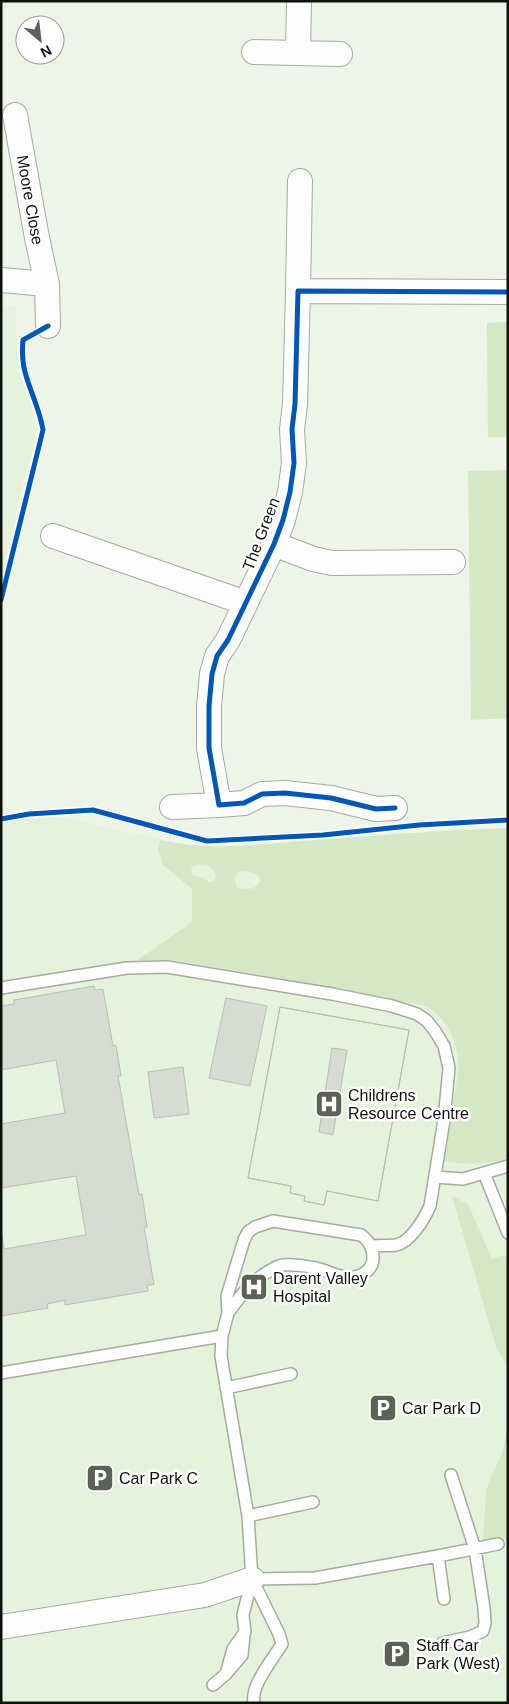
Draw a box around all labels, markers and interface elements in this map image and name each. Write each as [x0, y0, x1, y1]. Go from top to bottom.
north arrow [15, 15, 65, 65]
text: N [38, 42, 54, 61]
street label: Moore Close [14, 154, 46, 246]
street label: The Green [239, 495, 283, 573]
place label: Childrens Resource Centre [348, 1087, 469, 1122]
hospital icon: Childrens Resource Centre [314, 1089, 344, 1119]
place label: Darent Valley Hospital [273, 1270, 368, 1305]
hospital icon: Darent Valley Hospital [239, 1272, 269, 1302]
parking icon: Car Park D [368, 1393, 398, 1423]
place label: Car Park D [402, 1400, 481, 1417]
parking icon: Car Park C [85, 1463, 115, 1493]
place label: Car Park C [119, 1470, 198, 1487]
place label: Staff Car Park (West) [416, 1637, 500, 1672]
parking icon: Staff Car Park (West) [382, 1639, 412, 1669]

